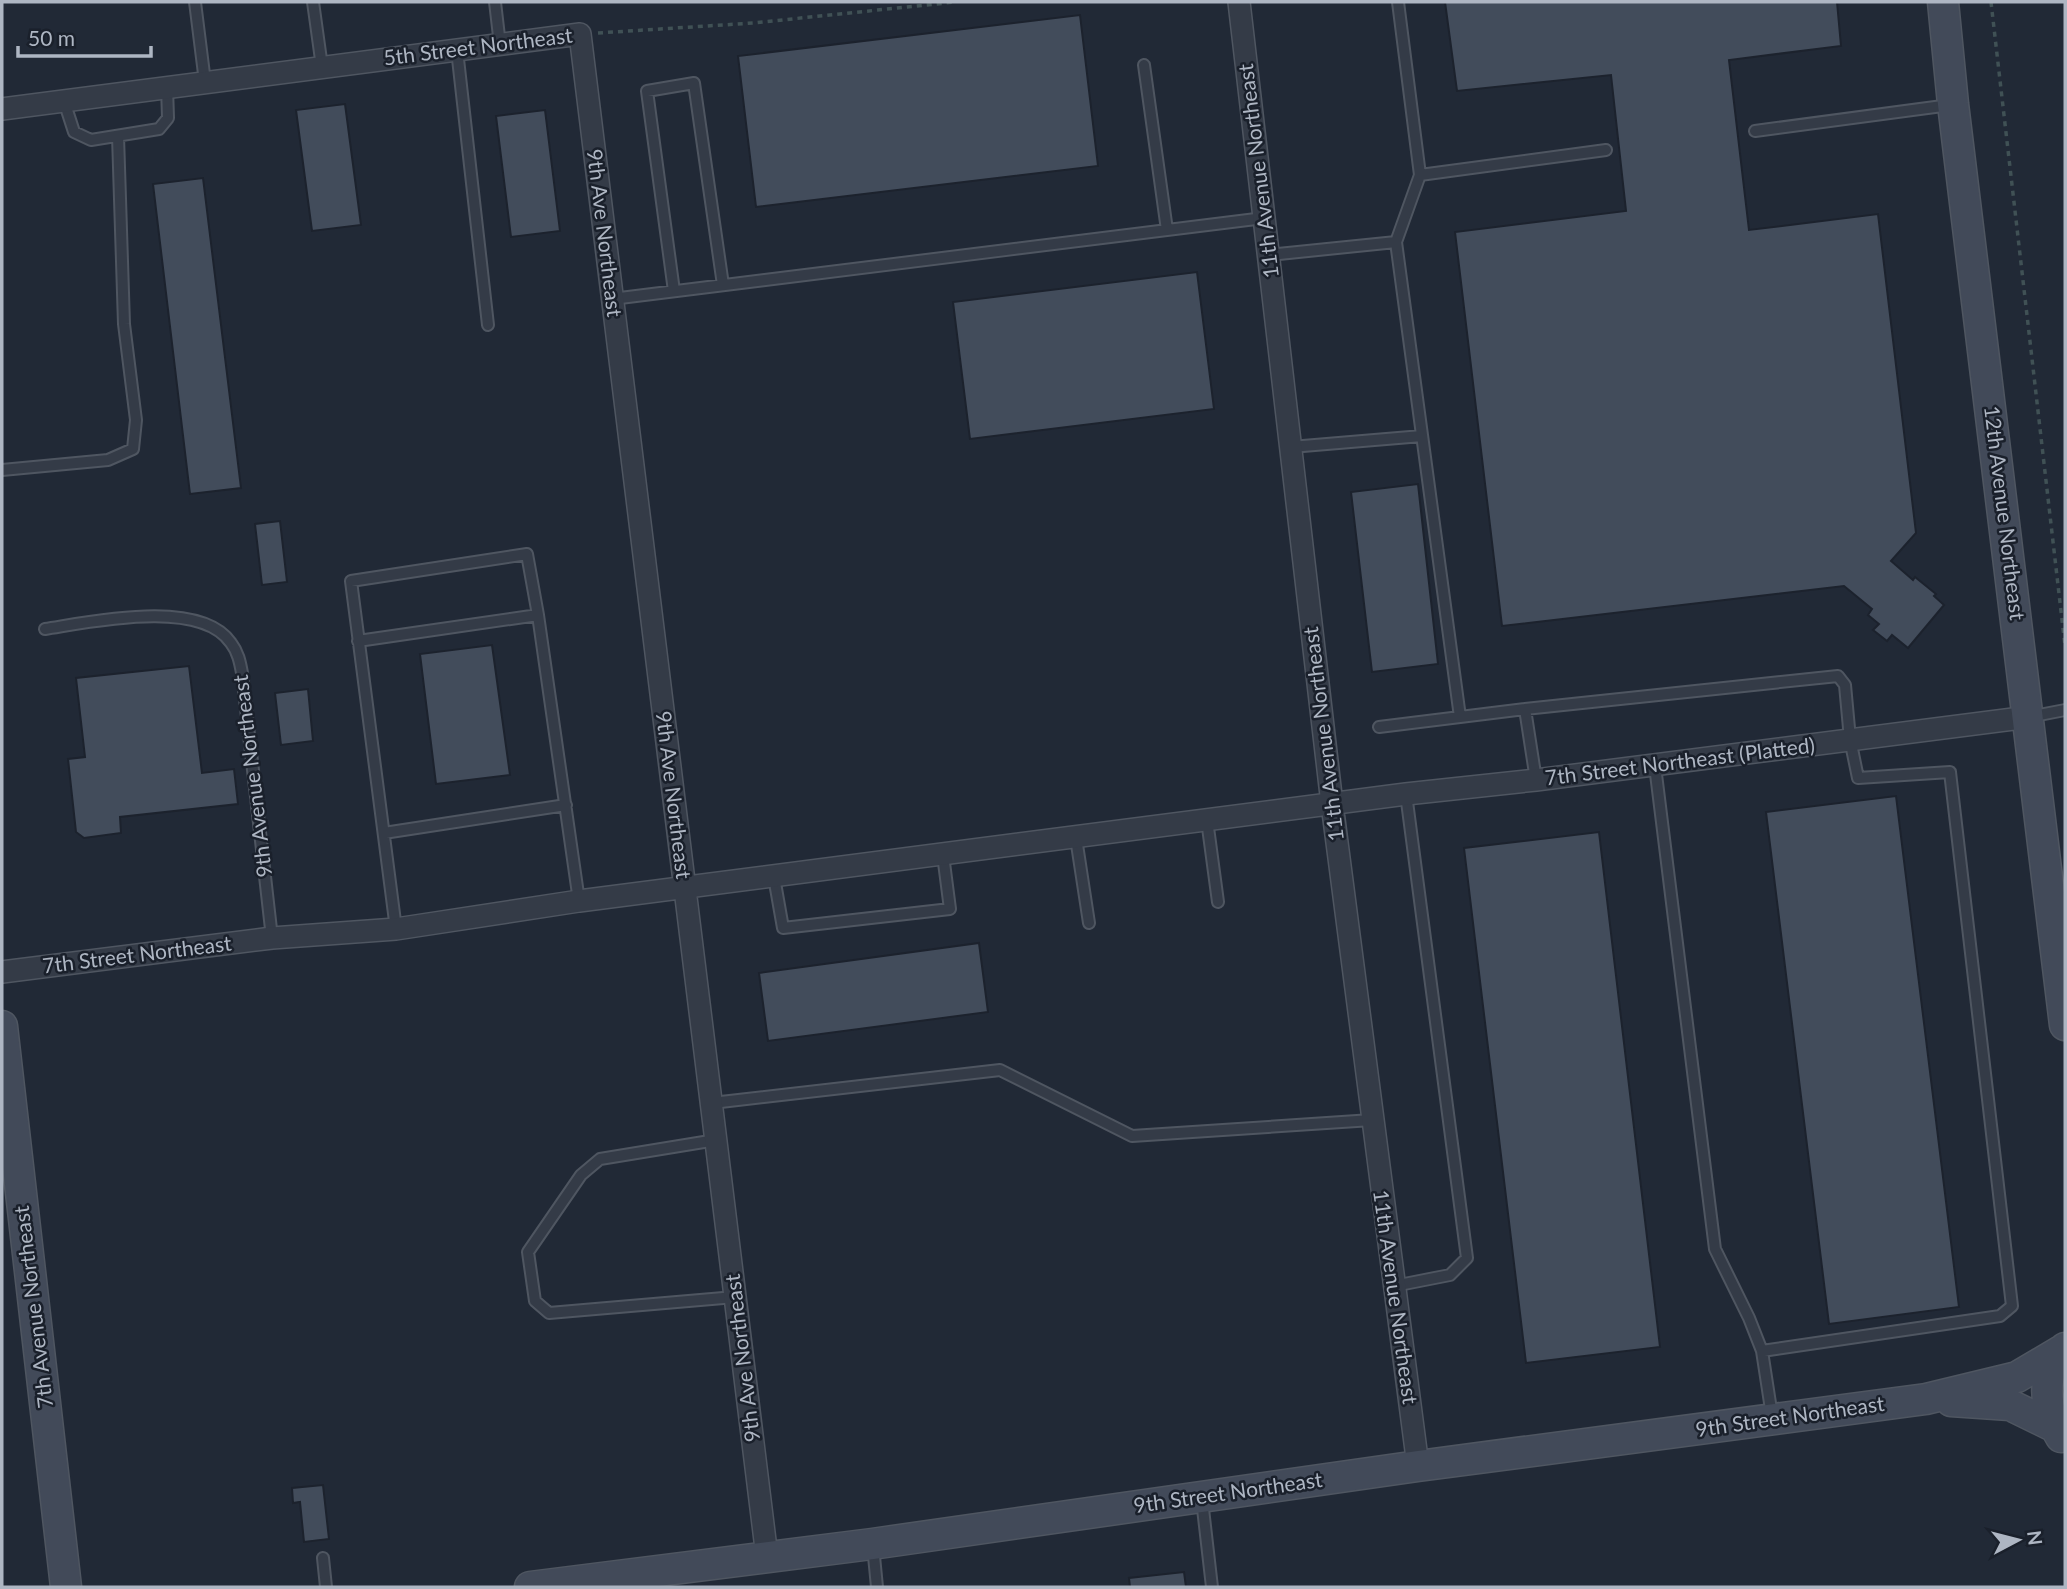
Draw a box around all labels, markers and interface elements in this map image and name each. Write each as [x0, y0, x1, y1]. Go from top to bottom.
scale bar [18, 14, 150, 58]
street label: 5th Street Northeast [382, 21, 574, 70]
text: 50 m [28, 25, 75, 50]
street label: 11th Avenue Northeast [1232, 62, 1283, 280]
street label: 9th Ave Northeast [583, 147, 628, 319]
street label: 12th Avenue Northeast [1980, 404, 2031, 622]
street label: 11th Avenue Northeast [1297, 625, 1348, 843]
street label: 9th Avenue Northeast [227, 673, 276, 879]
street label: 9th Ave Northeast [652, 709, 697, 881]
street label: 7th Street Northeast (Platted) [1543, 732, 1816, 789]
street label: 7th Street Northeast [41, 929, 233, 978]
street label: 11th Avenue Northeast [1369, 1188, 1424, 1406]
street label: 7th Avenue Northeast [8, 1204, 57, 1410]
street label: 9th Ave Northeast [719, 1272, 764, 1444]
street label: 9th Street Northeast [1694, 1390, 1886, 1441]
street label: 9th Street Northeast [1132, 1466, 1324, 1517]
north arrow [1983, 1505, 2053, 1575]
text: N [2023, 1529, 2048, 1547]

